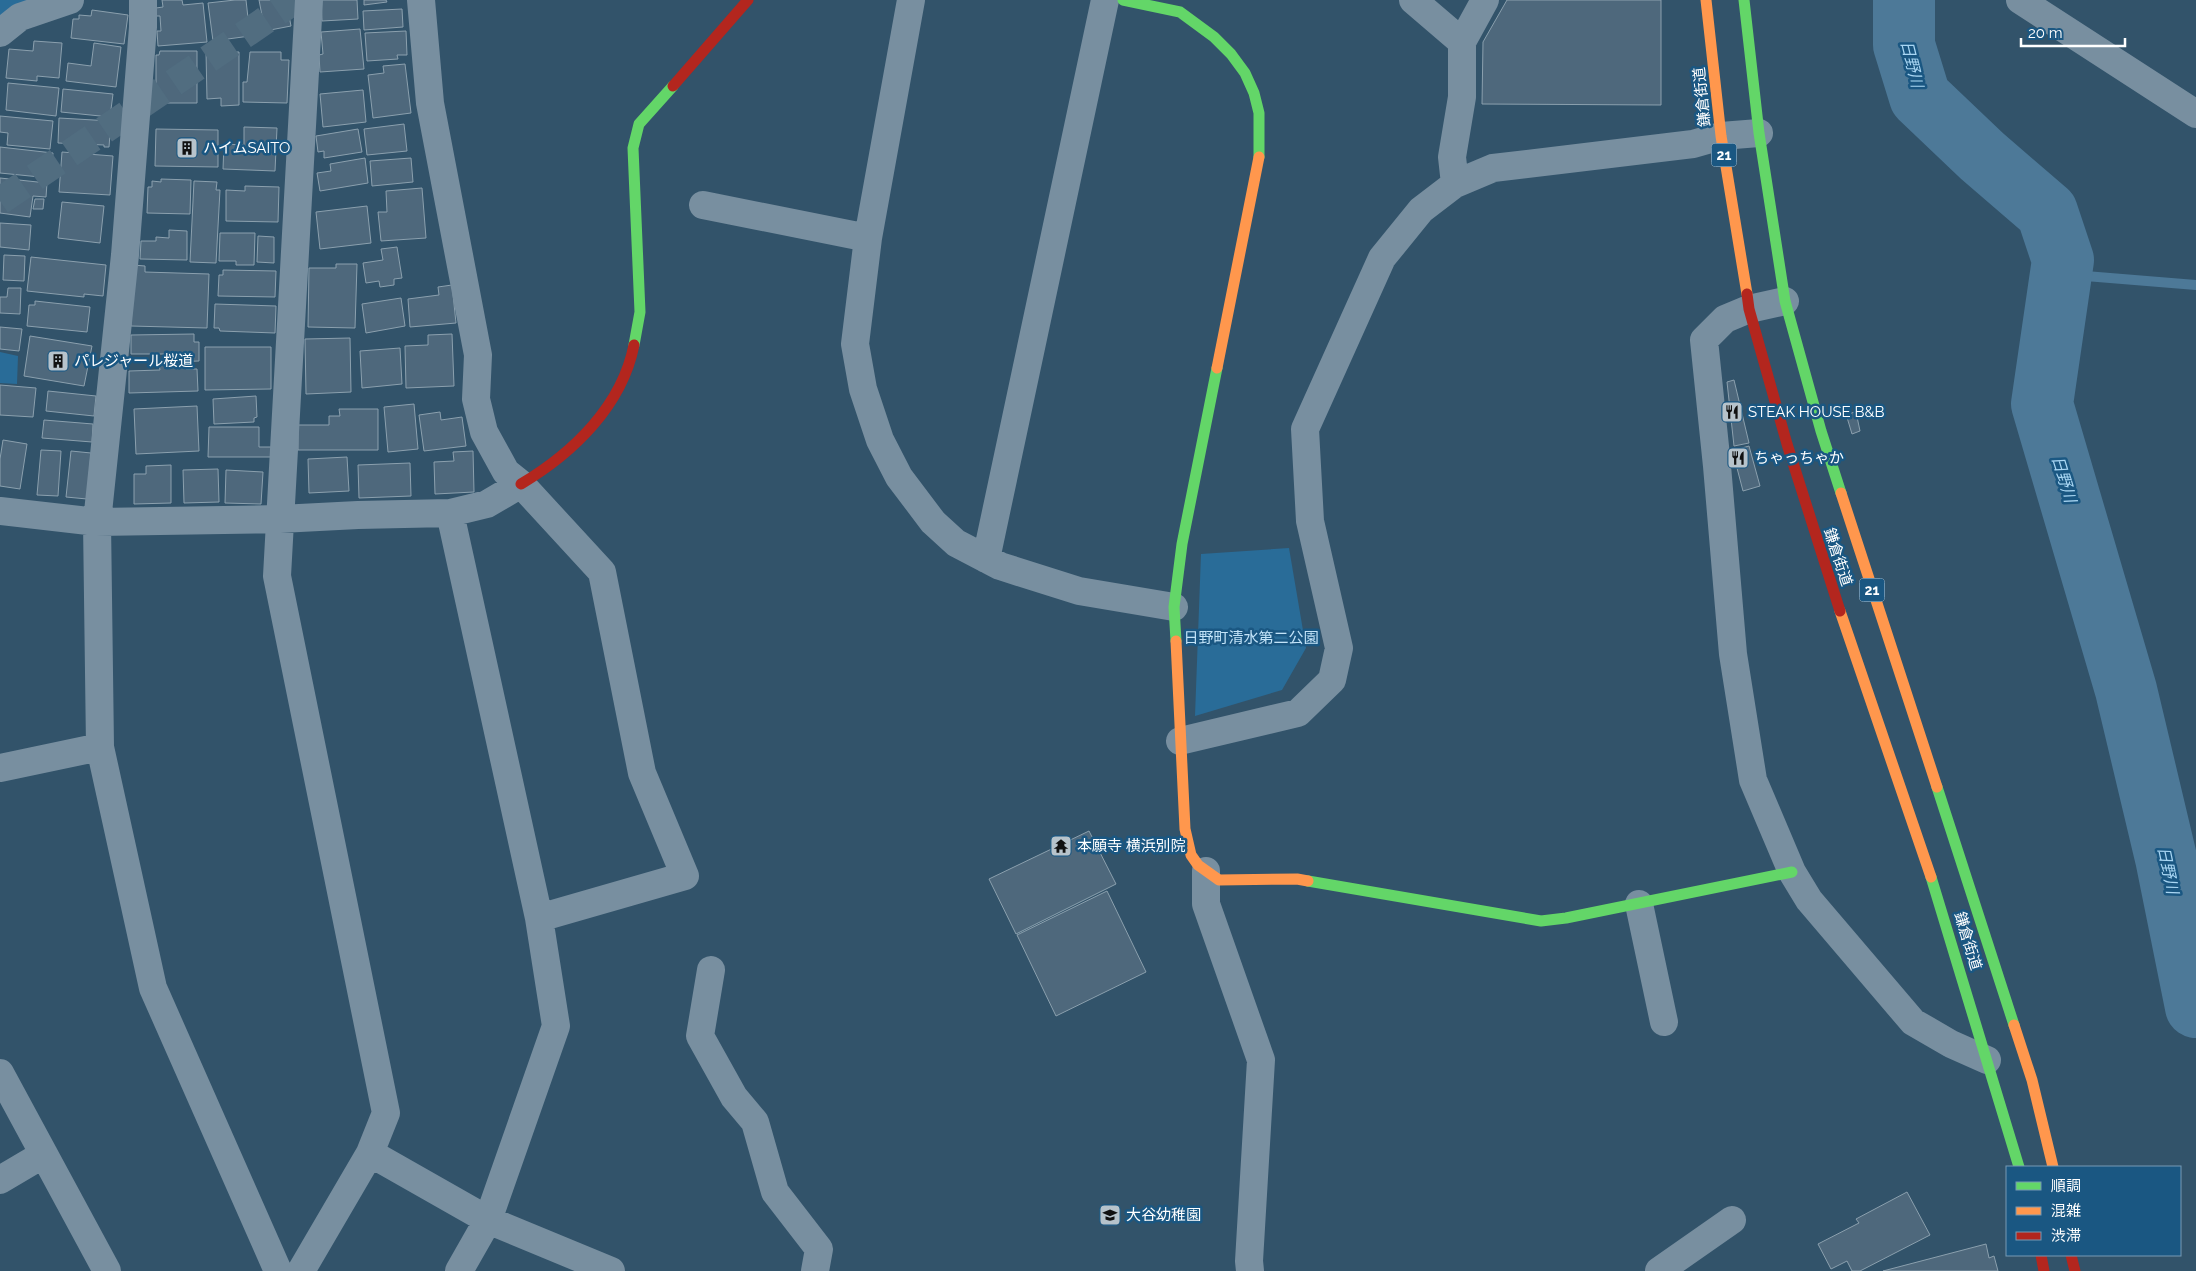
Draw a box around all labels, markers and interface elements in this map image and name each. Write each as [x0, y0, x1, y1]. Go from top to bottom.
scale bar [2021, 15, 2125, 47]
text: 20 m [2028, 24, 2063, 42]
water label: 日野川 [1897, 38, 1928, 92]
street label: 鎌倉街道 [1690, 66, 1714, 128]
building icon: ハイムSAITO [175, 136, 199, 160]
place label: ハイムSAITO [203, 139, 290, 157]
road number: 21 [1712, 144, 1736, 166]
building icon: パレジャール桜道 [46, 349, 70, 373]
place label: パレジャール桜道 [74, 352, 193, 370]
restaurant icon: STEAK HOUSE B&B [1720, 400, 1744, 424]
place label: STEAK HOUSE B&B [1748, 403, 1885, 421]
restaurant icon: ちゃっちゃか [1726, 446, 1750, 470]
place label: ちゃっちゃか [1754, 449, 1844, 467]
water label: 日野川 [2048, 453, 2081, 507]
street label: 鎌倉街道 [1820, 526, 1856, 588]
road number: 21 [1860, 578, 1884, 602]
park label: 日野町清水第二公園 [1183, 629, 1319, 647]
temple icon: 本願寺 横浜別院 [1049, 834, 1073, 858]
place label: 本願寺 横浜別院 [1077, 837, 1186, 855]
water label: 日野川 [2154, 845, 2183, 897]
street label: 鎌倉街道 [1951, 910, 1985, 972]
legend [2006, 1166, 2181, 1256]
text: 順調 [2051, 1177, 2081, 1195]
text: 混雑 [2051, 1202, 2081, 1220]
school or university icon: 大谷幼稚園 [1098, 1203, 1122, 1227]
place label: 大谷幼稚園 [1126, 1206, 1201, 1224]
text: 渋滞 [2051, 1227, 2081, 1245]

